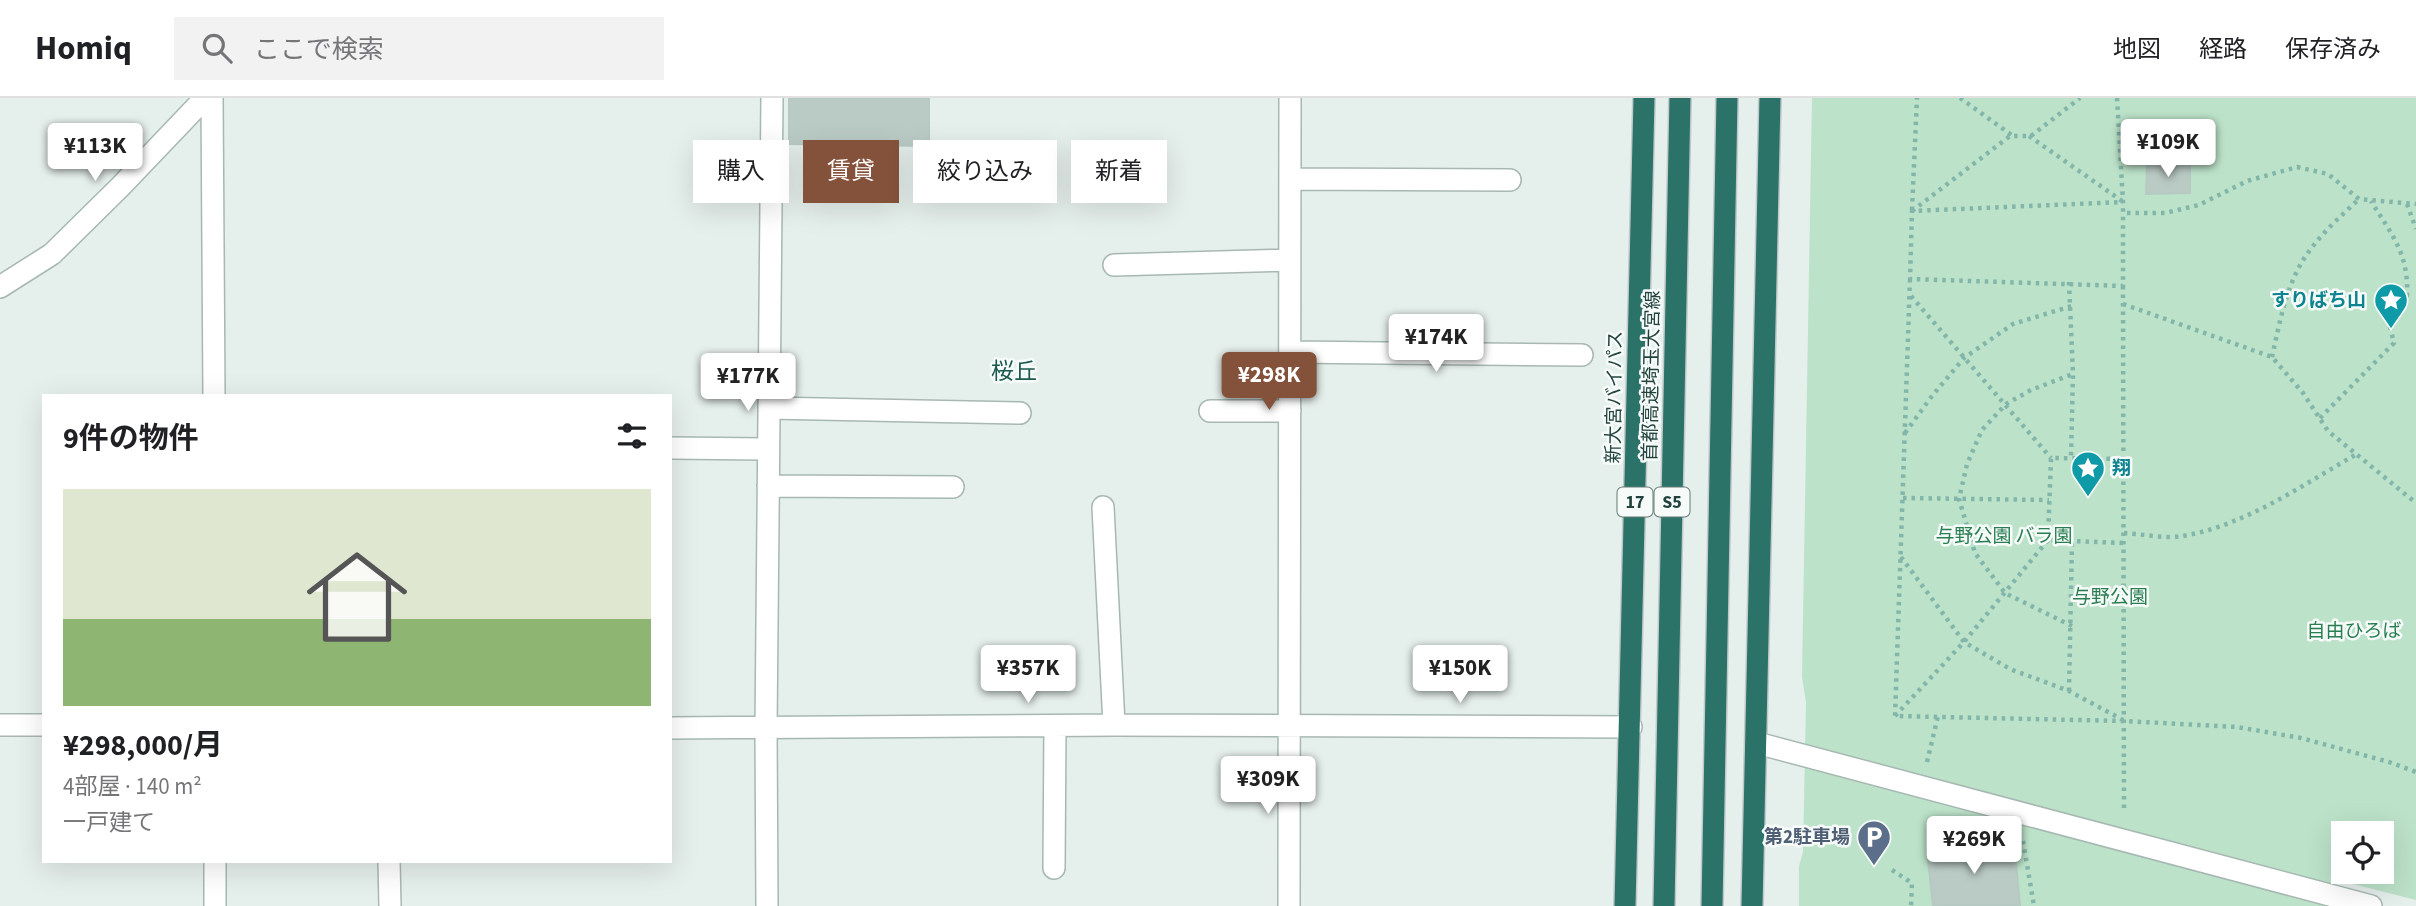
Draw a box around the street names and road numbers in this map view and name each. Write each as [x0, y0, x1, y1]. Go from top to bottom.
street label: 首都高速埼玉大宮線 [1637, 290, 1667, 462]
street label: 新大宮バイパス [1600, 330, 1630, 464]
road number: 17 [1618, 488, 1652, 516]
road number: S5 [1654, 488, 1690, 516]

